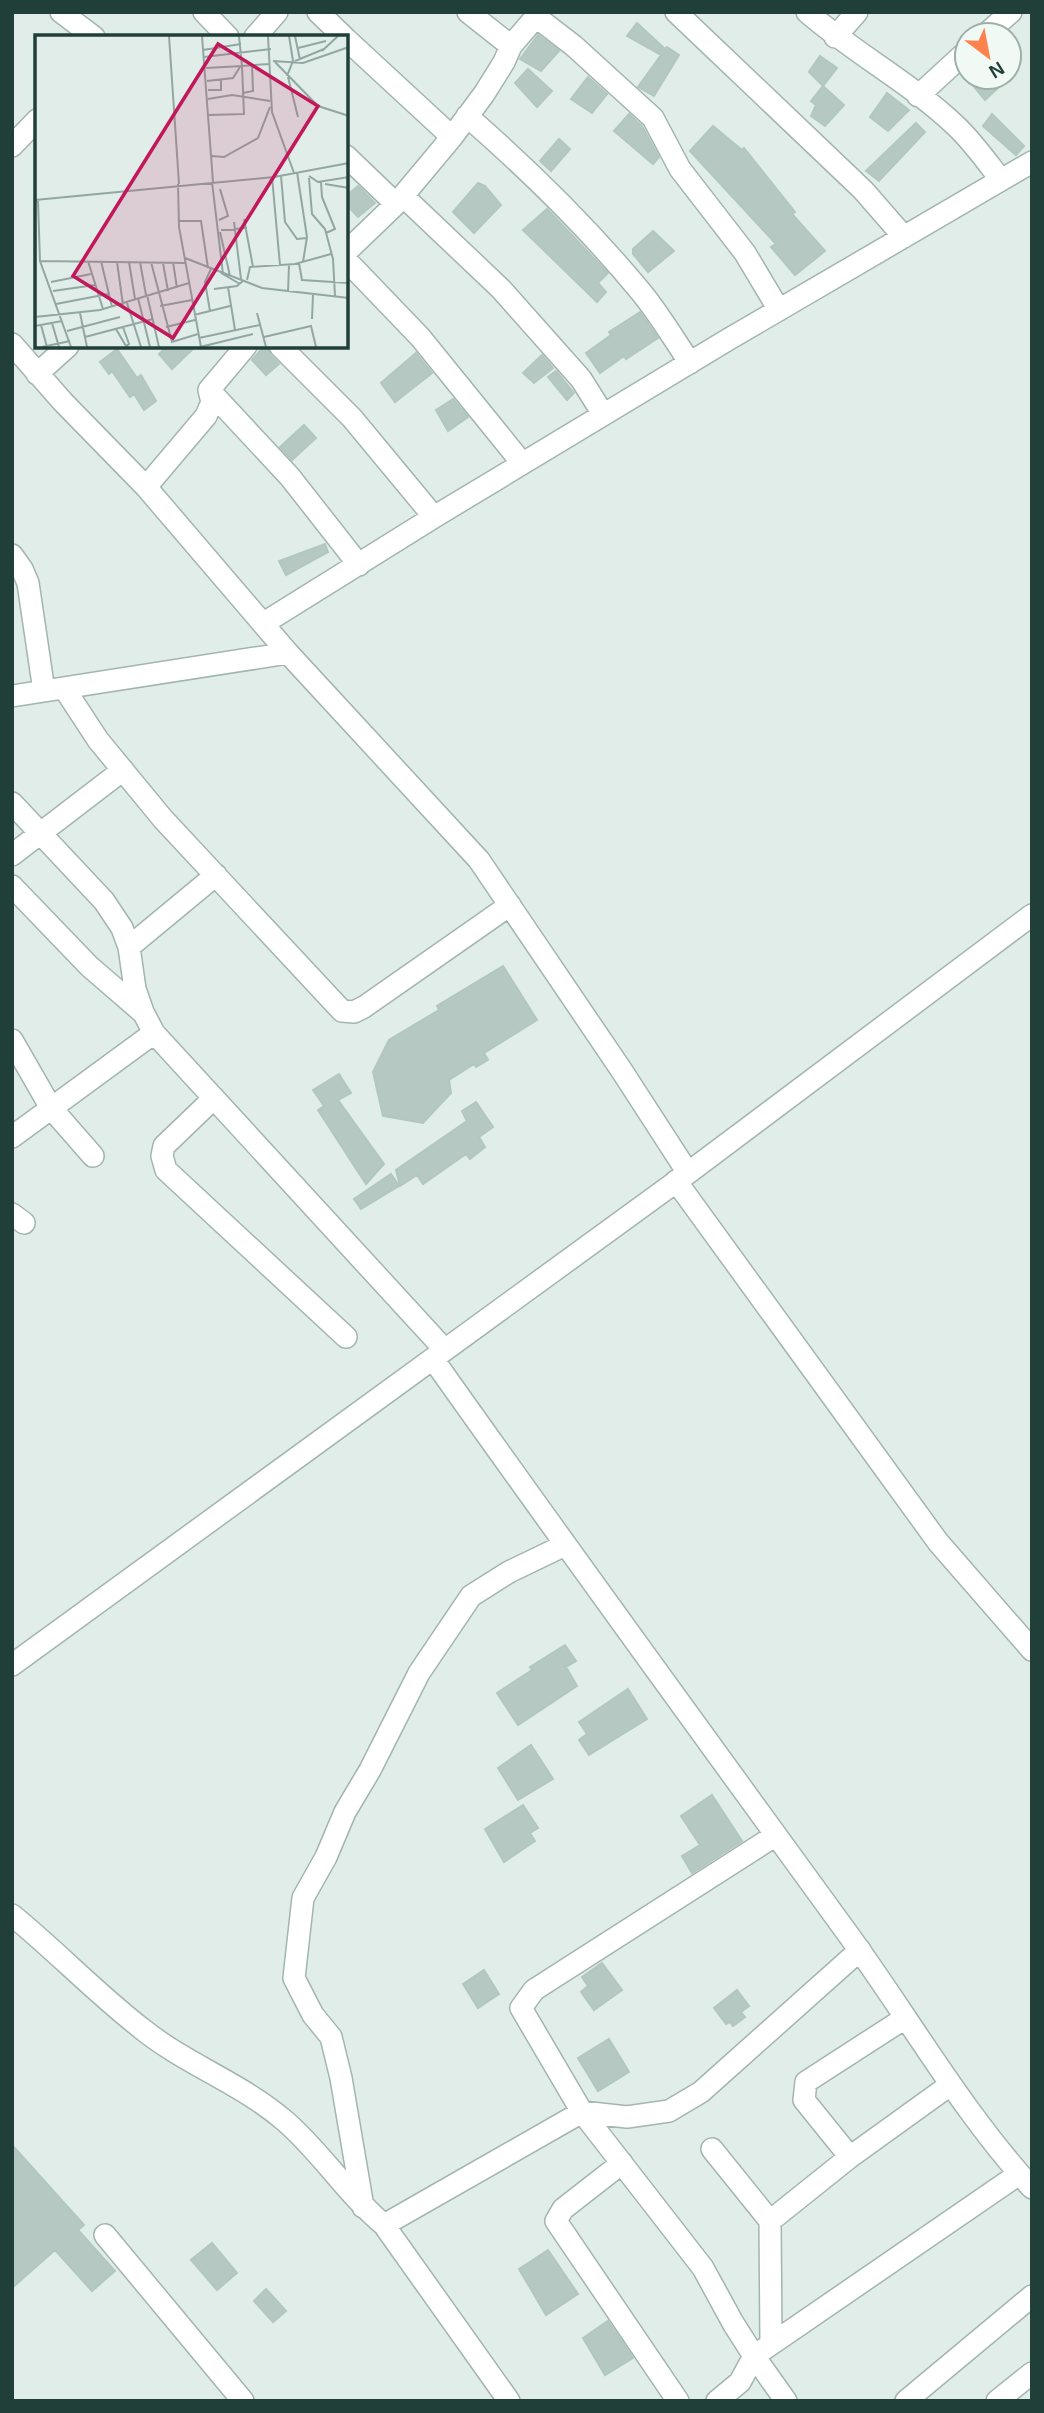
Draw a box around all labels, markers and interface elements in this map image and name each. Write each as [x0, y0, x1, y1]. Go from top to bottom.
north arrow [953, 21, 1023, 91]
inset map [35, 35, 348, 348]
text: N [985, 57, 1008, 83]

